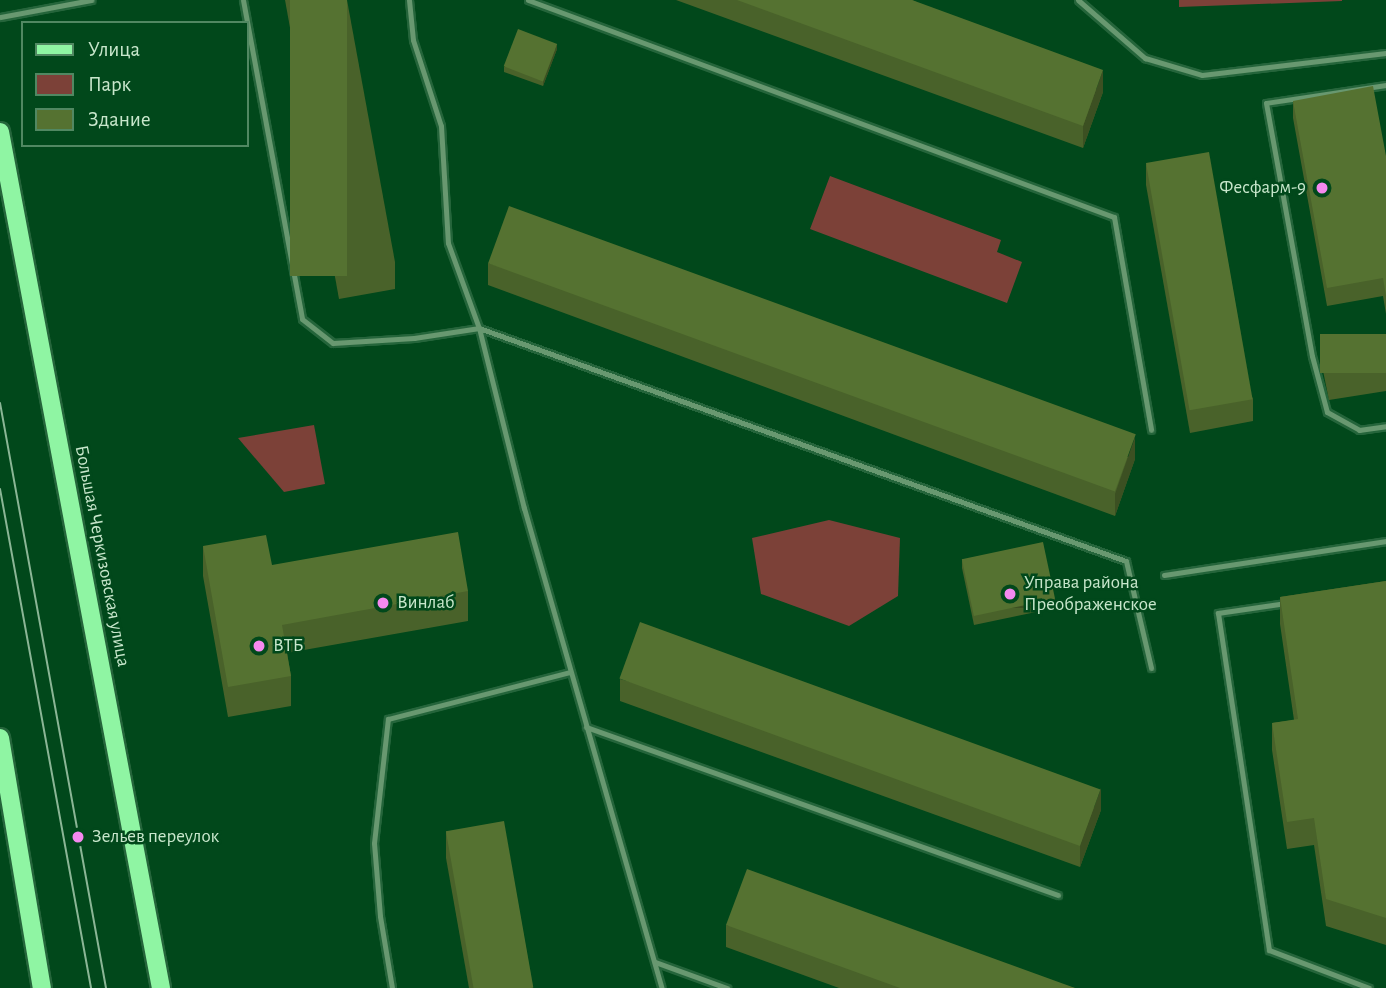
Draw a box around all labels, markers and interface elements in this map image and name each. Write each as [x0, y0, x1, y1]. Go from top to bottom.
legend [21, 21, 248, 147]
text: Улица [88, 39, 140, 60]
text: Парк [88, 74, 131, 95]
text: Здание [88, 109, 151, 130]
place label: Фесфарм-9 [1219, 177, 1306, 199]
marker: Фесфарм-9 [1312, 178, 1332, 198]
street label: Большая Черкизовская улица [69, 443, 135, 669]
place label: Управа района Преображенское [1024, 572, 1157, 616]
marker: Управа района Преображенское [1002, 586, 1018, 602]
place label: Винлаб [397, 592, 454, 614]
marker: Винлаб [375, 595, 391, 611]
place label: ВТБ [273, 635, 304, 657]
marker: ВТБ [251, 638, 267, 654]
place label: Зельев переулок [92, 826, 219, 848]
marker: Зельев переулок [70, 829, 86, 845]

